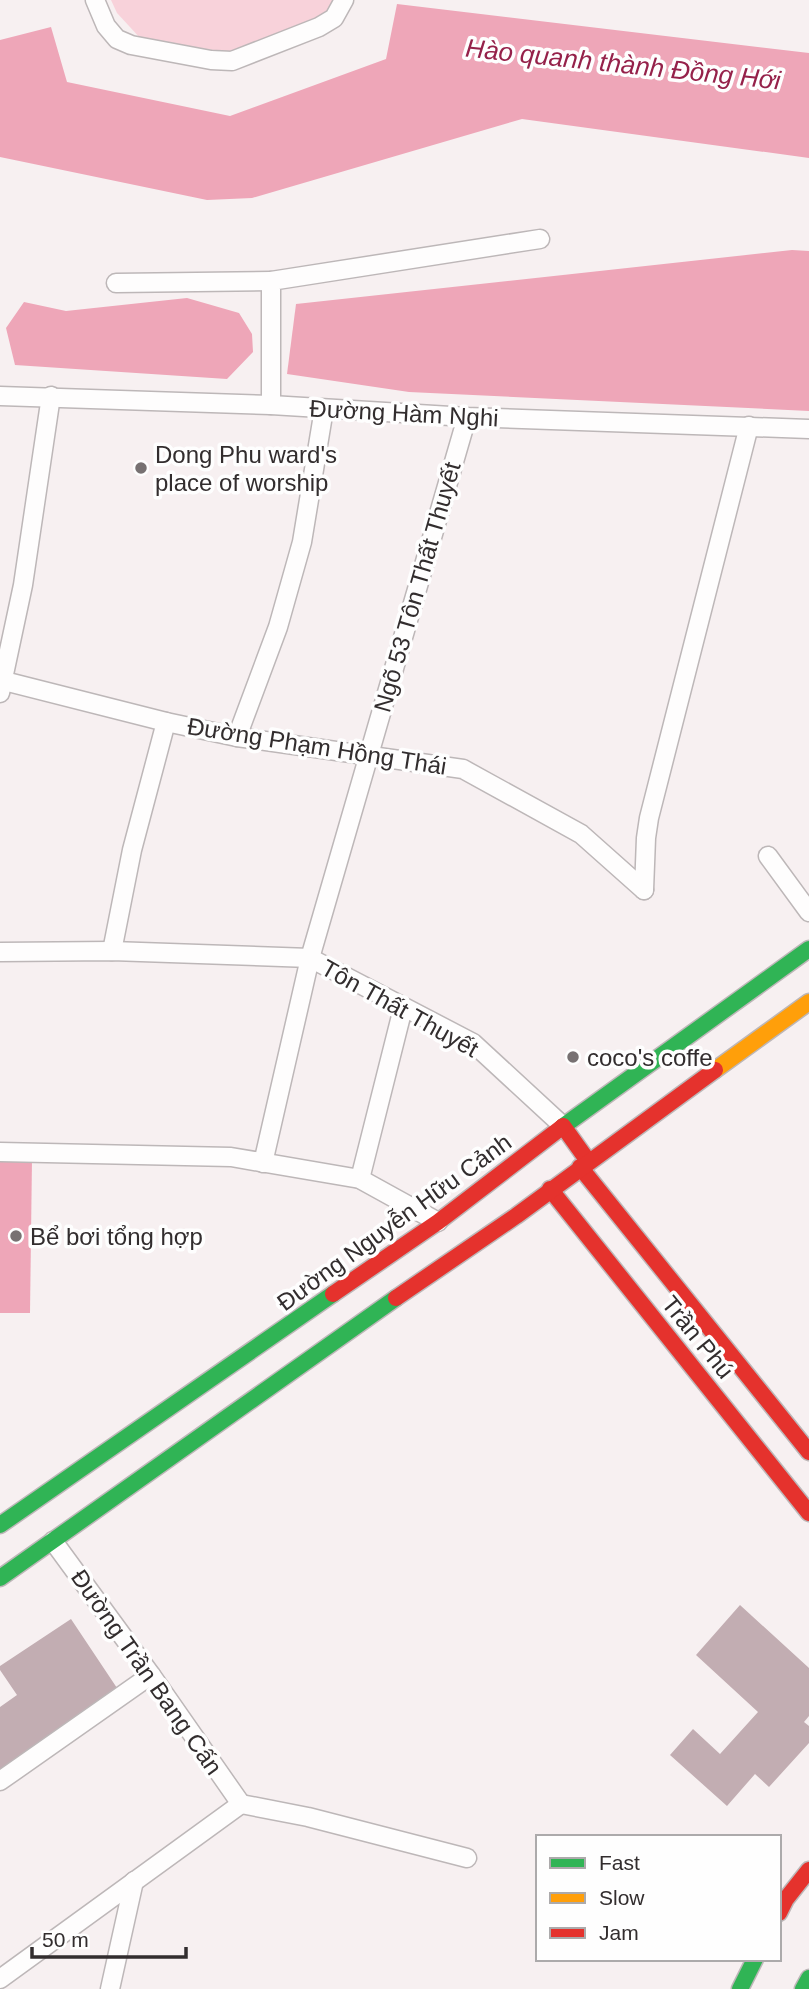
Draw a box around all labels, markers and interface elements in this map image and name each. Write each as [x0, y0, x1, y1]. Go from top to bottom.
water label: Hào quanh thành Đồng Hới [464, 33, 783, 96]
street label: Đường Hàm Nghi [309, 395, 499, 431]
place label: Dong Phu ward's place of worship [155, 441, 337, 496]
street label: Ngõ 53 Tôn Thất Thuyết [368, 459, 466, 715]
marker: Dong Phu ward's place of worship [133, 460, 149, 476]
street label: Đường Phạm Hồng Thái [185, 712, 449, 780]
street label: Tôn Thất Thuyết [317, 954, 483, 1062]
place label: coco's coffe [587, 1044, 713, 1071]
marker: coco's coffe [565, 1049, 581, 1065]
street label: Đường Nguyễn Hữu Cảnh [272, 1128, 516, 1316]
place label: Bể bơi tổng hợp [30, 1223, 203, 1250]
marker: Bể bơi tổng hợp [8, 1228, 24, 1244]
street label: Trần Phú [657, 1290, 739, 1384]
street label: Đường Trần Bang Cấn [66, 1564, 228, 1780]
legend [536, 1835, 781, 1961]
text: Fast [599, 1851, 640, 1874]
text: Slow [599, 1886, 645, 1909]
scale bar [32, 1916, 186, 1960]
text: Jam [599, 1921, 639, 1944]
text: 50 m [42, 1928, 89, 1951]

